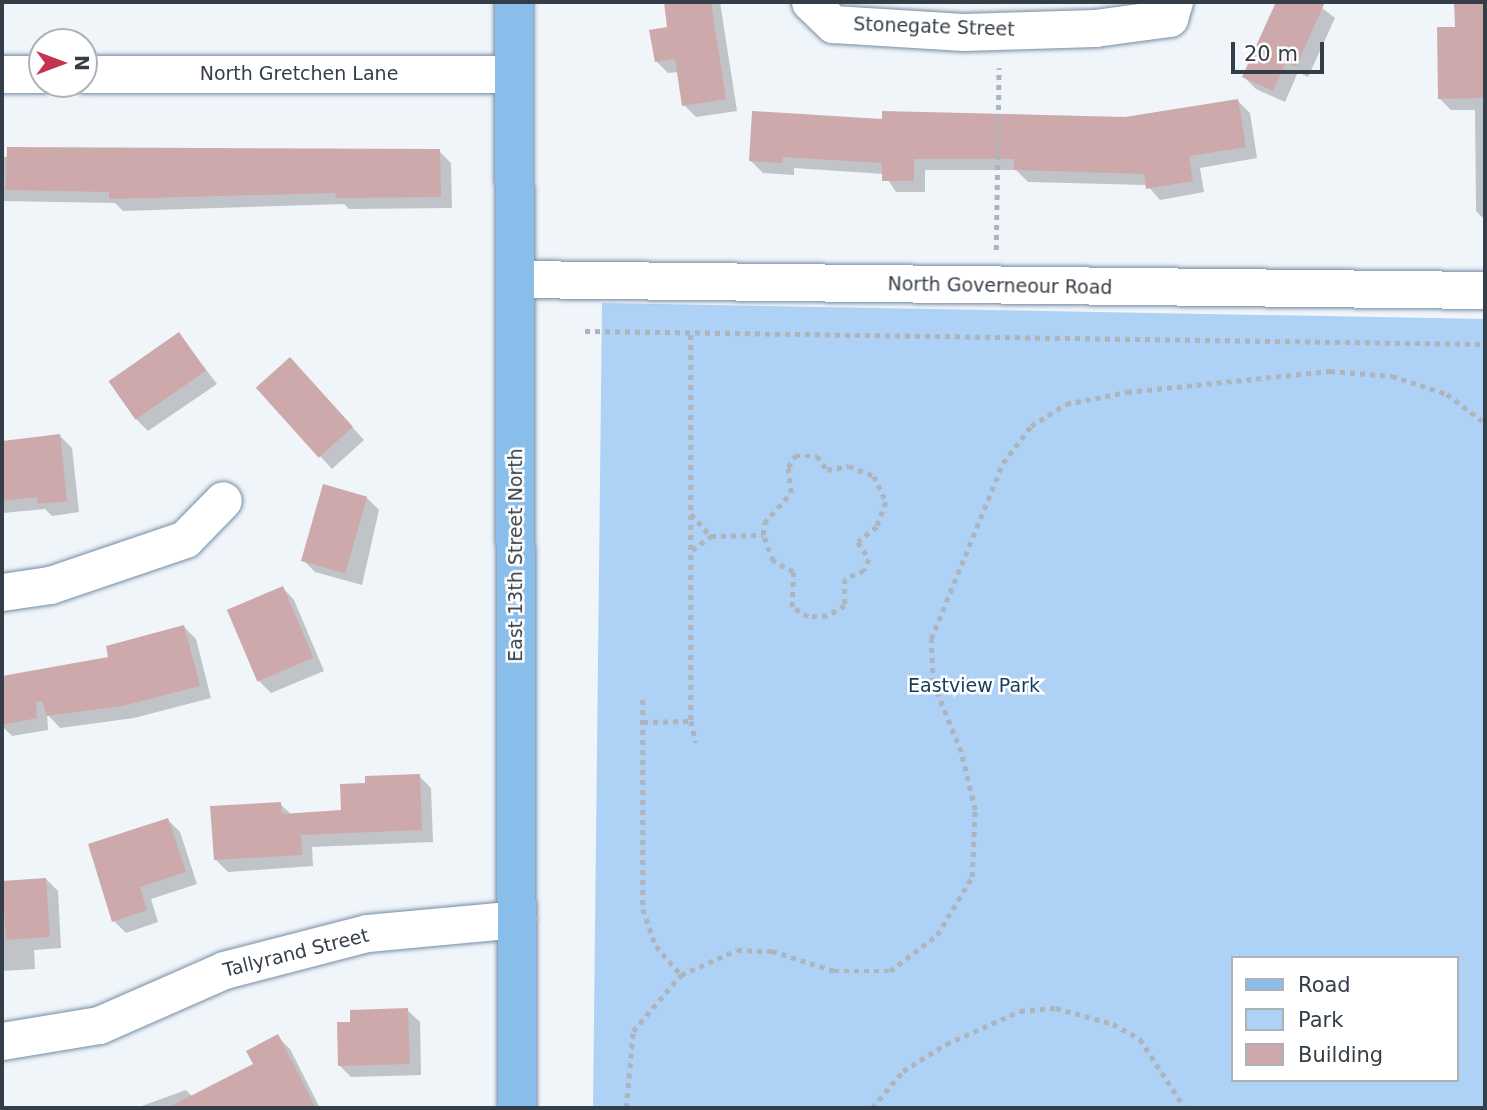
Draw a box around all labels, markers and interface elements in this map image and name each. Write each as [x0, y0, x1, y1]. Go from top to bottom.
street label: Stonegate Street [853, 13, 1015, 41]
north arrow [28, 28, 98, 98]
scale bar [1235, 28, 1328, 72]
text: 20 m [1244, 42, 1298, 66]
text: N [71, 55, 93, 71]
street label: North Gretchen Lane [200, 63, 398, 85]
street label: North Governeour Road [887, 273, 1113, 299]
street label: East 13th Street North [505, 448, 527, 662]
park label: Eastview Park [908, 675, 1040, 697]
street label: Tallyrand Street [221, 924, 371, 982]
legend [1232, 956, 1459, 1082]
text: Road [1298, 973, 1351, 997]
text: Park [1298, 1008, 1343, 1032]
text: Building [1298, 1043, 1383, 1067]

